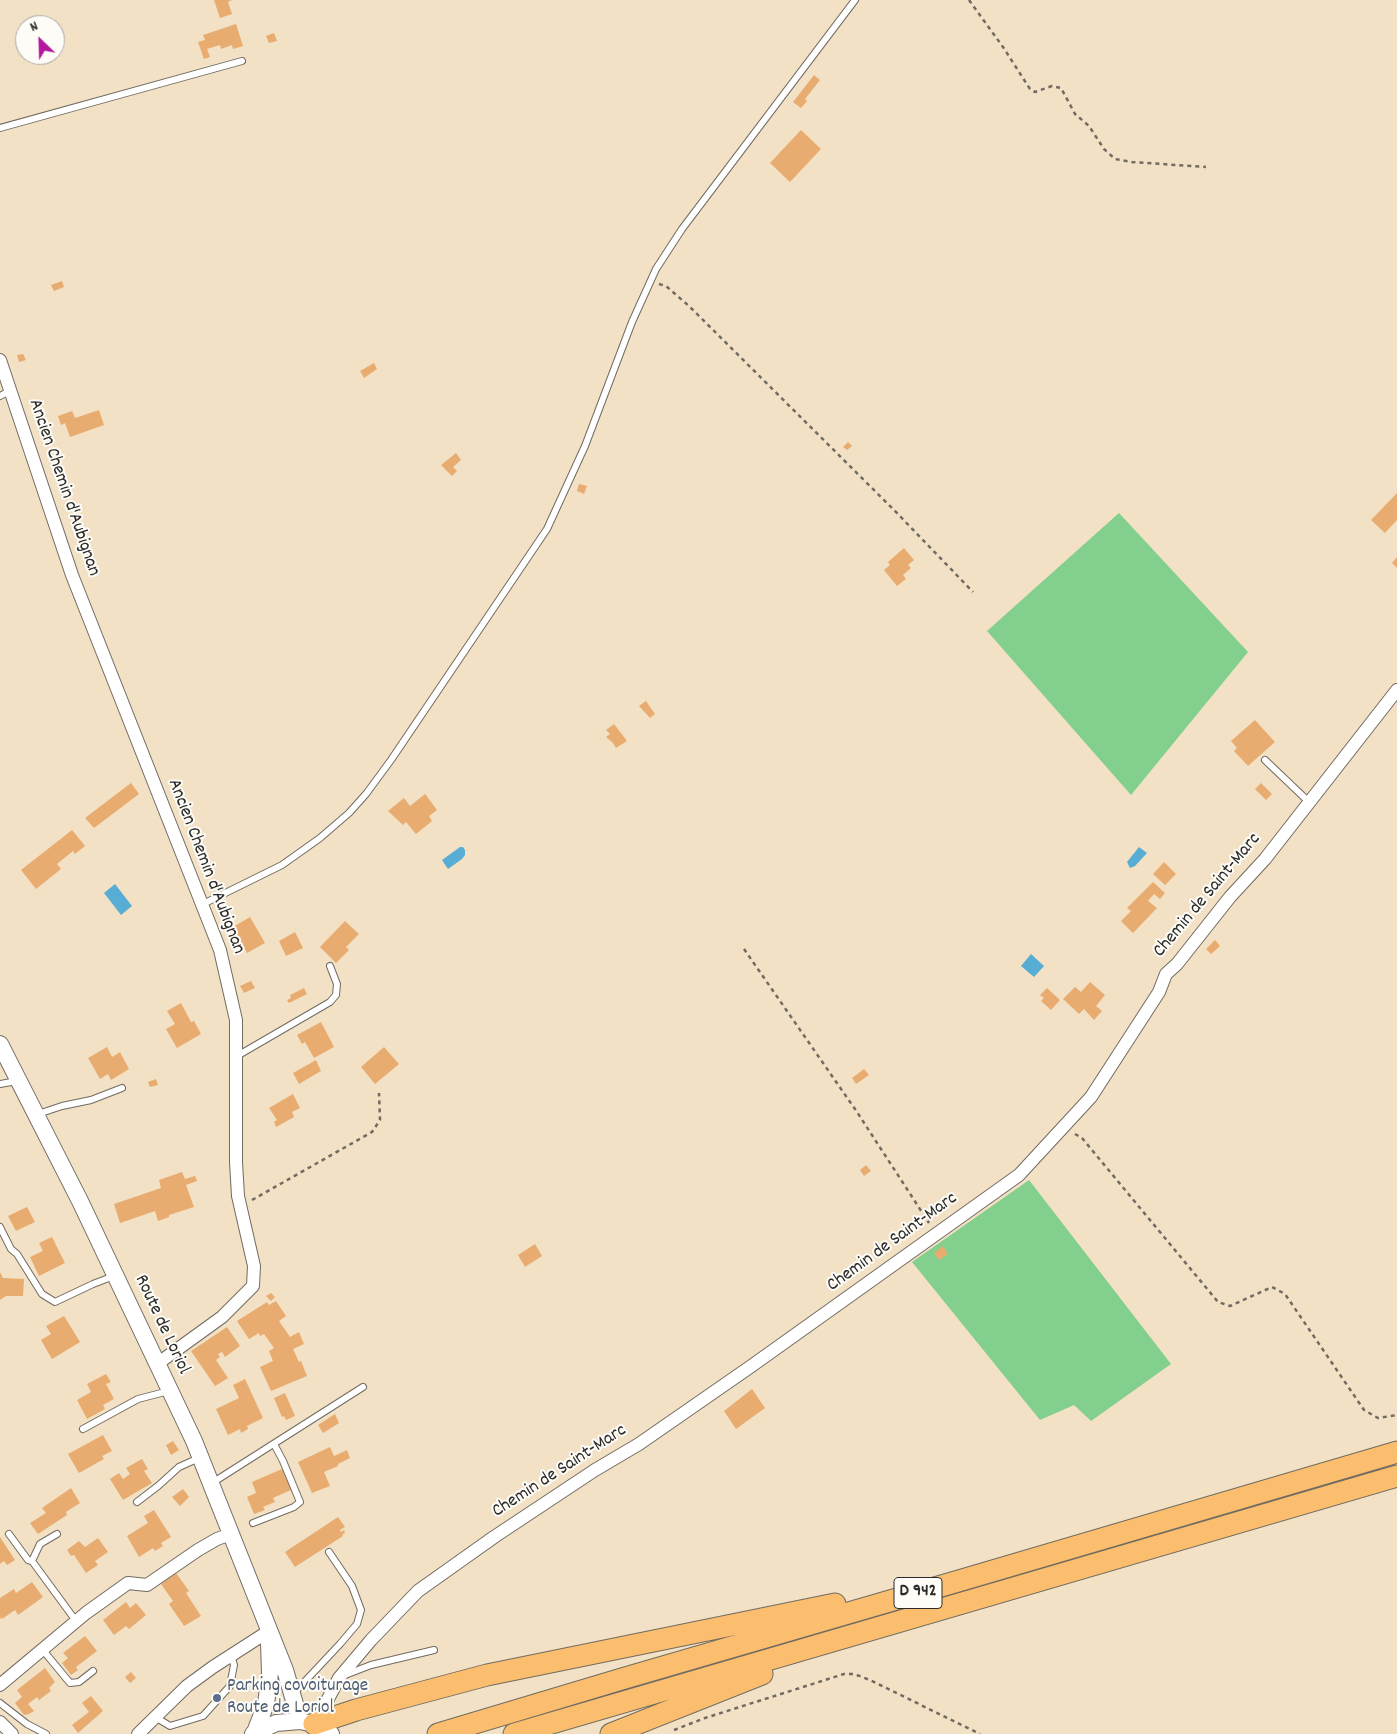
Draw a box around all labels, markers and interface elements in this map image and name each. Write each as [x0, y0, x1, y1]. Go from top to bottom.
north arrow [15, 15, 65, 65]
text: N [27, 17, 42, 38]
street label: Ancien Chemin d'Aubignan [22, 397, 104, 579]
street label: Ancien Chemin d'Aubignan [161, 776, 249, 958]
street label: Chemin de Saint-Marc [1149, 829, 1267, 963]
street label: Chemin de Saint-Marc [823, 1188, 963, 1298]
street label: Route de Loriol [128, 1272, 194, 1378]
street label: Chemin de Saint-Marc [489, 1420, 631, 1524]
road number: D 942 [894, 1578, 942, 1609]
place label: Parking covoiturage Route de Loriol [227, 1676, 368, 1720]
marker: Parking covoiturage Route de Loriol [211, 1692, 223, 1704]

